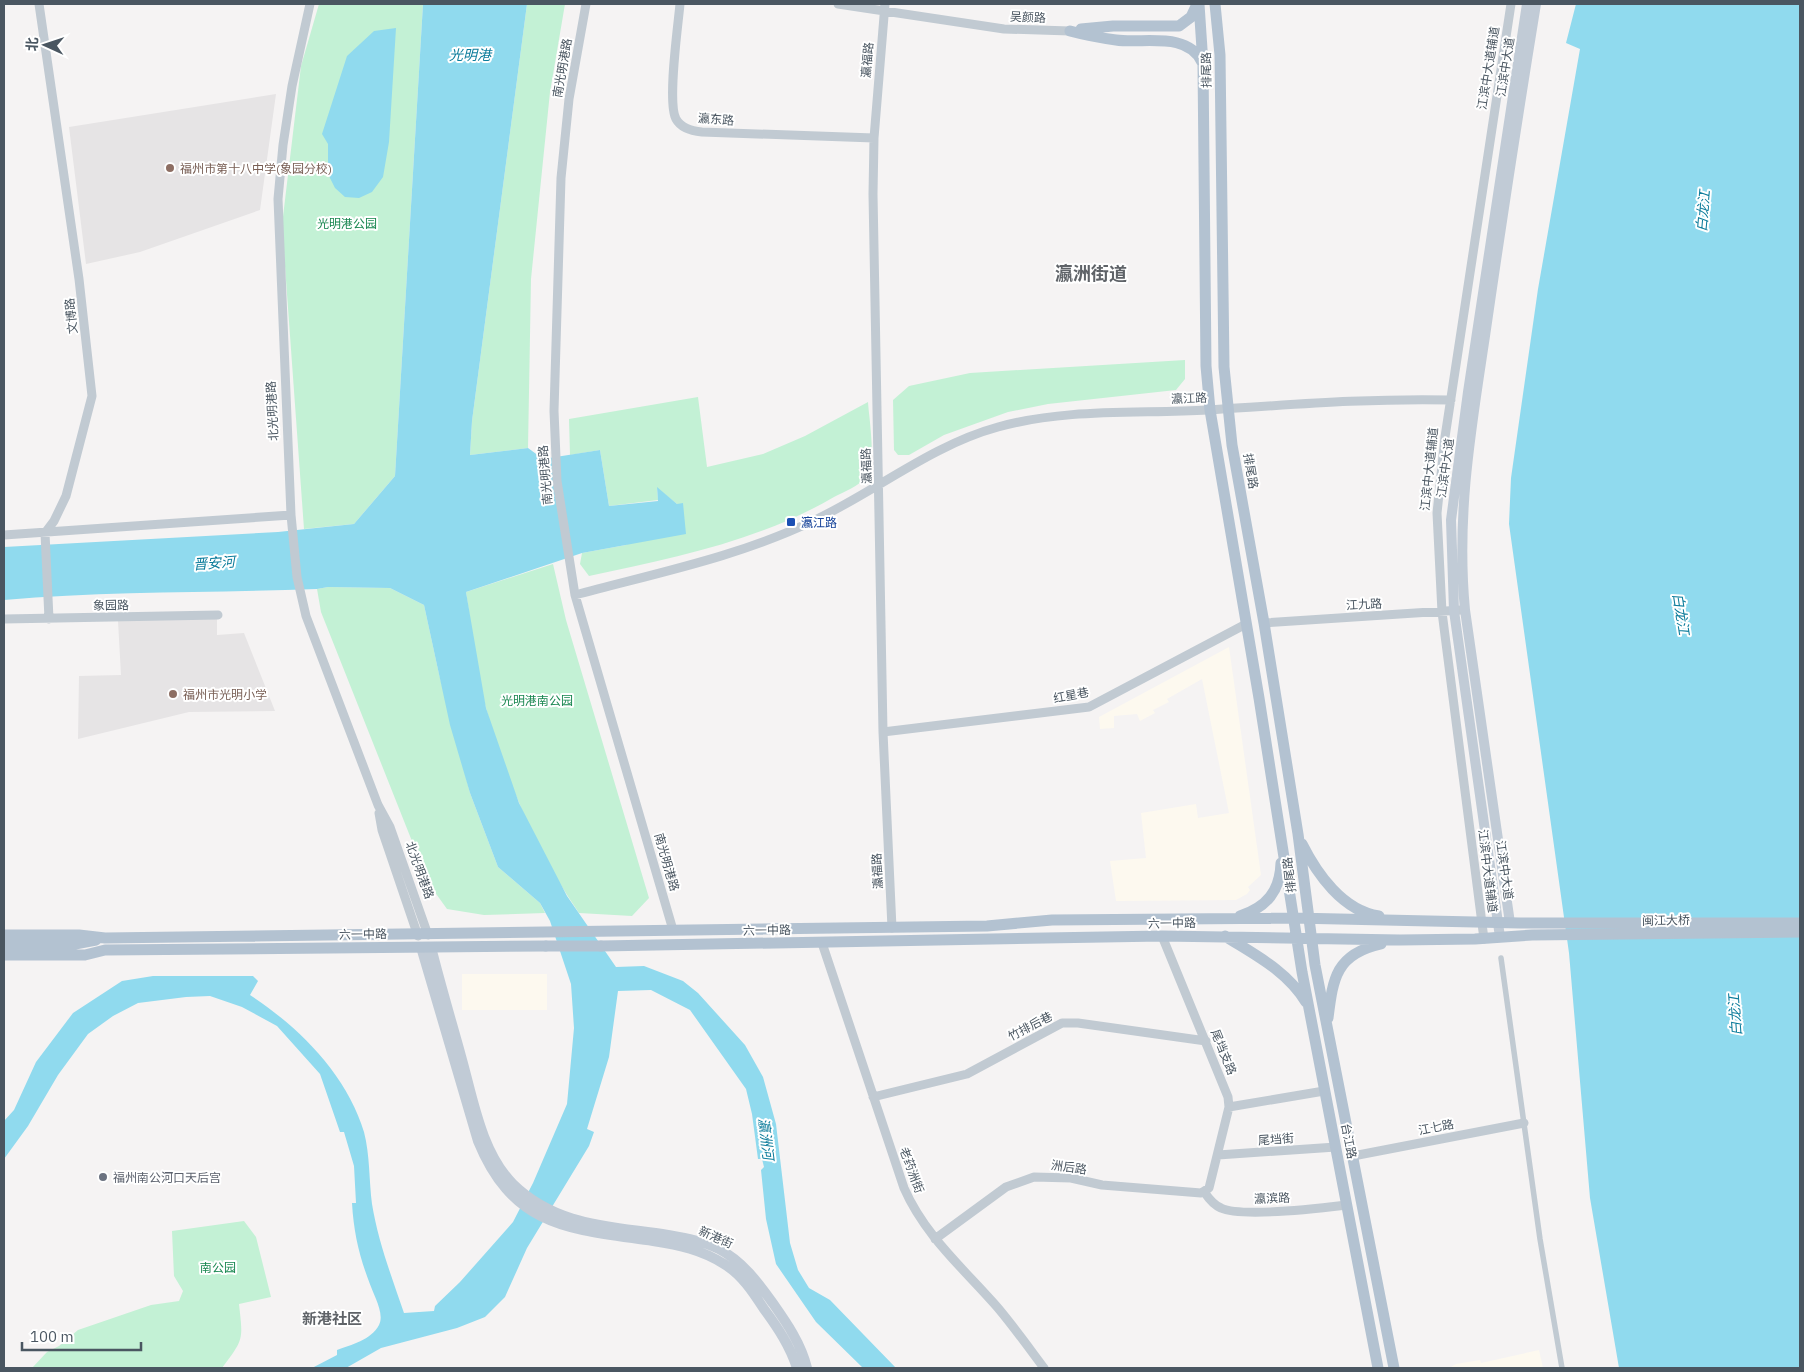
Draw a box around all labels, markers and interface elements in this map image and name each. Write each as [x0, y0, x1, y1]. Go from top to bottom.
street label: 吴颜路 [1010, 9, 1046, 25]
north arrow [20, 20, 70, 70]
street label: 江滨中大道辅道 [1474, 25, 1502, 111]
street label: 江滨中大道 [1493, 36, 1517, 98]
text: 北 [23, 37, 41, 52]
street label: 南光明港路 [549, 37, 575, 99]
street label: 瀛福路 [858, 41, 876, 79]
water label: 光明港 [449, 46, 493, 64]
street label: 排尾路 [1198, 52, 1214, 88]
street label: 瀛东路 [698, 110, 734, 128]
place label: 福州市第十八中学(象园分校) [180, 161, 332, 176]
marker: 福州市第十八中学(象园分校) [164, 162, 176, 174]
water label: 白龙江 [1692, 187, 1714, 233]
park label: 光明港公园 [317, 216, 377, 231]
district label: 瀛洲街道 [1055, 262, 1127, 285]
street label: 文博路 [62, 297, 80, 335]
street label: 北光明港路 [263, 381, 281, 441]
street label: 瀛江路 [1171, 390, 1207, 406]
street label: 江滨中大道辅道 [1417, 426, 1441, 512]
street label: 江滨中大道 [1433, 437, 1457, 499]
street label: 南光明港路 [535, 444, 555, 506]
street label: 瀛福路 [858, 448, 874, 484]
street label: 排尾路 [1240, 452, 1262, 490]
place label: 瀛江路 [801, 515, 837, 530]
marker: 瀛江路 [785, 516, 797, 528]
water label: 晋安河 [192, 552, 239, 573]
water label: 白龙江 [1669, 592, 1693, 638]
street label: 江九路 [1346, 596, 1382, 612]
street label: 象园路 [93, 597, 129, 613]
street label: 红星巷 [1052, 684, 1090, 706]
place label: 福州市光明小学 [183, 687, 267, 702]
marker: 福州市光明小学 [167, 688, 179, 700]
park label: 光明港南公园 [501, 693, 573, 708]
street label: 江滨中大道辅道 [1475, 828, 1501, 914]
street label: 南光明港路 [652, 831, 682, 893]
street label: 北光明港路 [403, 839, 437, 901]
street label: 江滨中大道 [1493, 839, 1517, 901]
street label: 瀛福路 [869, 853, 885, 889]
street label: 排尾路 [1279, 856, 1299, 894]
street label: 闽江大桥 [1642, 912, 1690, 928]
street label: 六一中路 [1148, 915, 1196, 931]
street label: 六一中路 [743, 922, 791, 938]
street label: 六一中路 [339, 926, 387, 942]
water label: 白龙江 [1724, 991, 1745, 1037]
street label: 竹排后巷 [1005, 1008, 1055, 1044]
street label: 尾垱支路 [1208, 1027, 1240, 1077]
street label: 江七路 [1417, 1116, 1455, 1138]
water label: 瀛洲河 [755, 1117, 778, 1164]
street label: 台江路 [1338, 1122, 1360, 1160]
street label: 尾垱街 [1258, 1130, 1294, 1148]
street label: 老药洲街 [897, 1145, 927, 1195]
street label: 洲后路 [1050, 1157, 1088, 1177]
place label: 福州南公河口天后宫 [113, 1170, 221, 1185]
marker: 福州南公河口天后宫 [97, 1171, 109, 1183]
street label: 瀛滨路 [1254, 1190, 1290, 1206]
street label: 新港街 [696, 1223, 736, 1251]
park label: 南公园 [200, 1260, 236, 1275]
district label: 新港社区 [302, 1309, 362, 1328]
scale bar [22, 1320, 141, 1352]
text: 100 m [30, 1327, 74, 1346]

